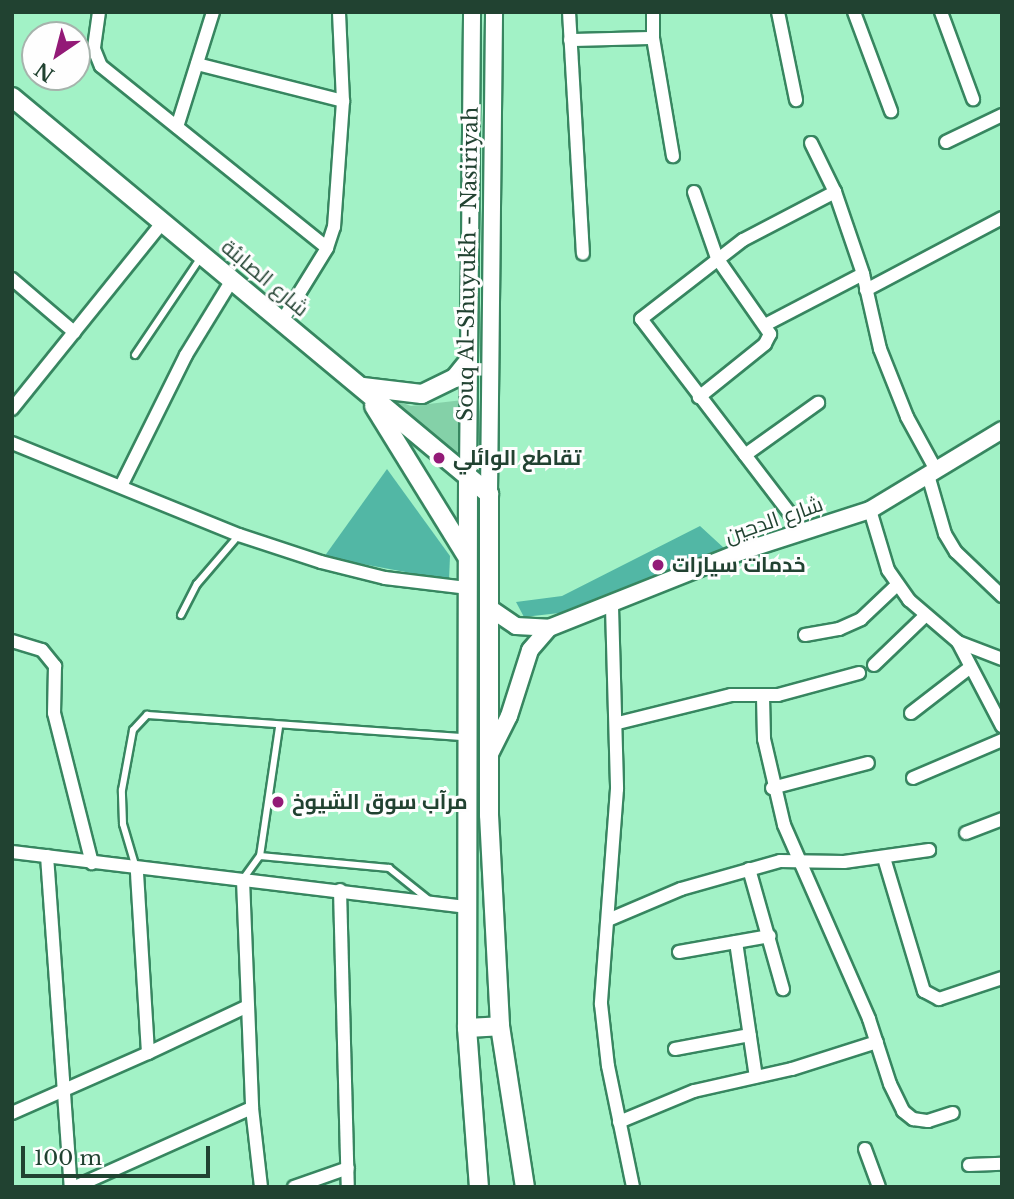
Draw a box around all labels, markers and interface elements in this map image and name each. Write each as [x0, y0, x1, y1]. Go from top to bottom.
north arrow [21, 21, 91, 91]
text: N [31, 57, 59, 87]
street label: Souq Al-Shuyukh - Nasiriyah [453, 106, 483, 422]
street label: شارع الصابئة [216, 234, 314, 322]
place label: تقاطع الوائلي [453, 445, 581, 471]
marker: تقاطع الوائلي [431, 450, 447, 466]
street label: شارع الدجين [722, 492, 826, 548]
place label: خدمات سيارات [672, 552, 806, 578]
marker: خدمات سيارات [650, 557, 666, 573]
place label: مرآب سوق الشيوخ [292, 789, 468, 815]
marker: مرآب سوق الشيوخ [270, 794, 286, 810]
scale bar [24, 1132, 214, 1176]
text: 100 m [34, 1145, 102, 1171]

